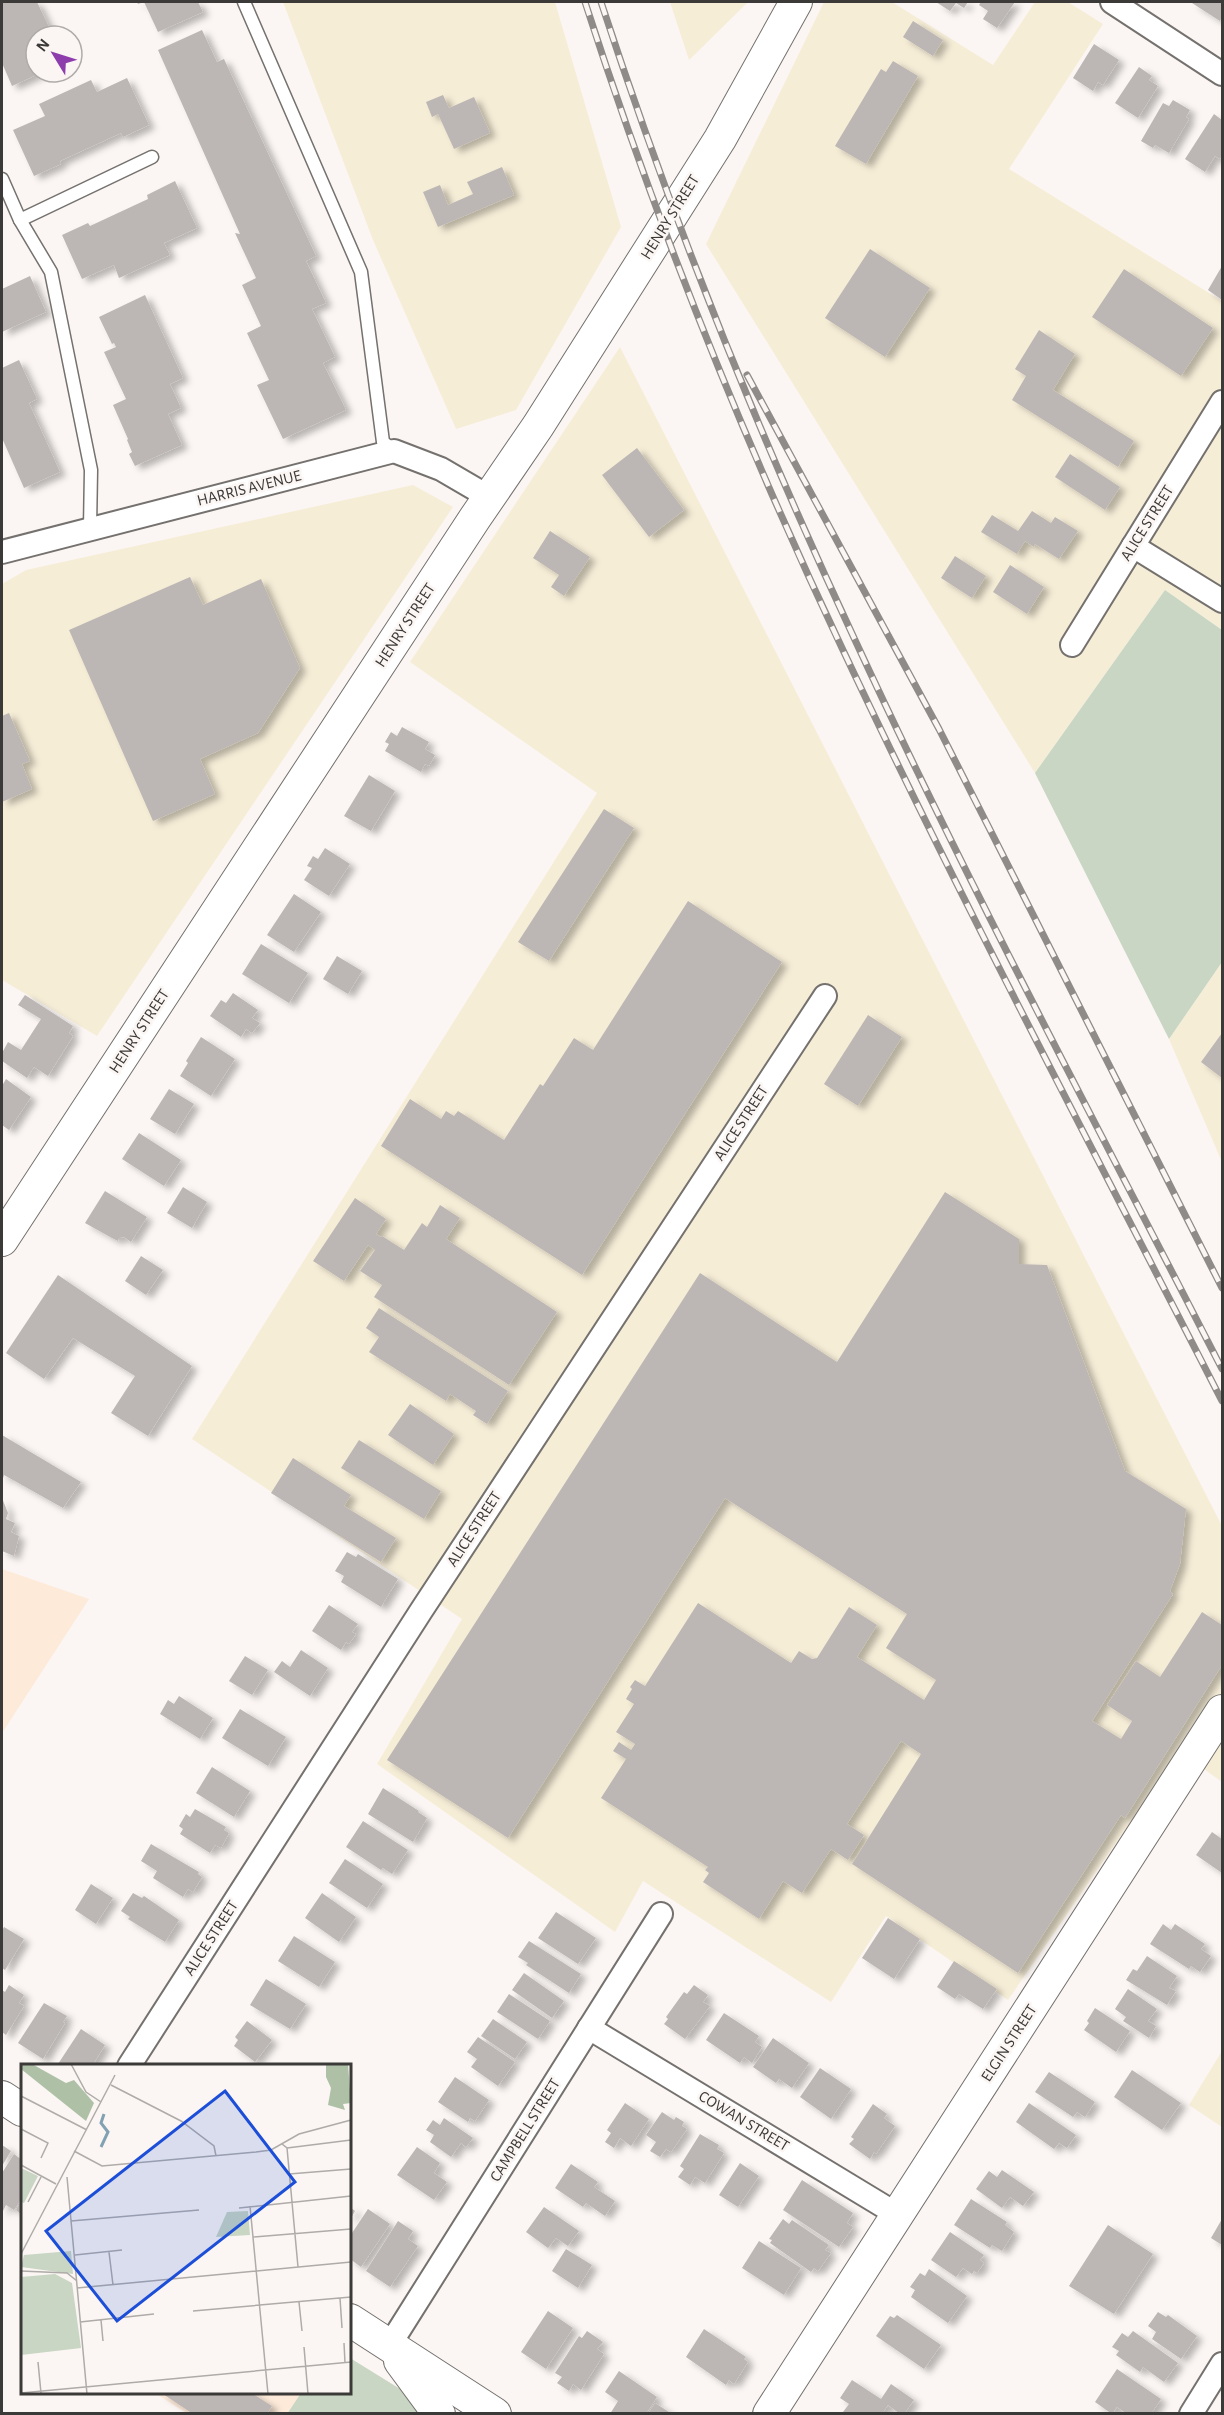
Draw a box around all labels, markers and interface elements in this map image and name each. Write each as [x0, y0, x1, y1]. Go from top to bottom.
north arrow [24, 24, 84, 84]
text: N [33, 36, 53, 55]
street label: HENRY STREET [638, 172, 702, 262]
street label: HARRIS AVENUE [195, 467, 303, 509]
street label: ALICE STREET [1117, 482, 1177, 564]
street label: HENRY STREET [372, 580, 438, 670]
street label: HENRY STREET [106, 986, 172, 1076]
street label: ALICE STREET [711, 1083, 771, 1163]
street label: ALICE STREET [444, 1489, 504, 1569]
street label: ALICE STREET [181, 1898, 241, 1978]
street label: ELGIN STREET [978, 2001, 1040, 2084]
inset map [21, 2064, 351, 2394]
street label: CAMPBELL STREET [487, 2076, 563, 2184]
street label: COWAN STREET [696, 2088, 792, 2154]

